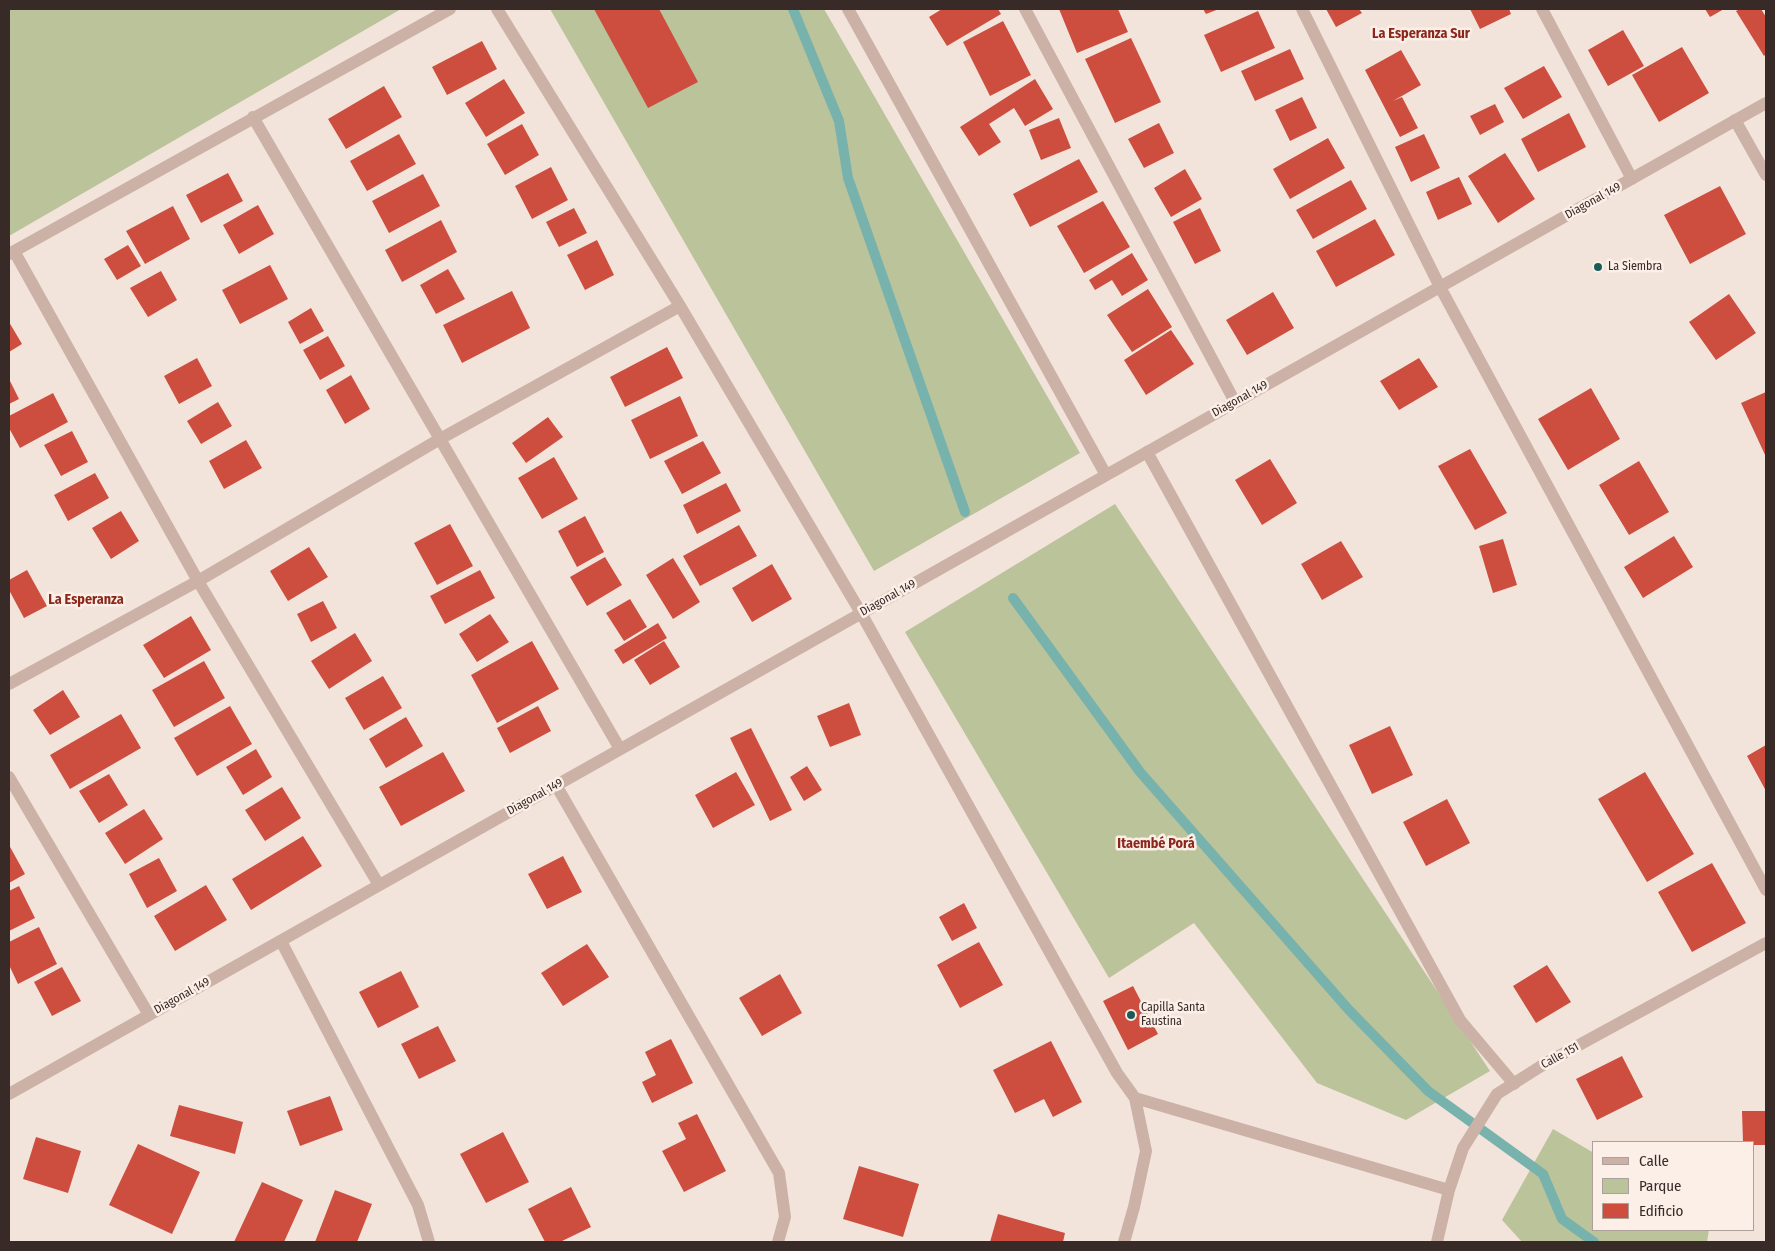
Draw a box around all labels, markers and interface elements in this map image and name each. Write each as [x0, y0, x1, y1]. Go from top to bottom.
district label: La Esperanza Sur [1372, 26, 1470, 42]
street label: Diagonal 149 [1563, 180, 1623, 222]
place label: La Siembra [1608, 260, 1662, 274]
marker: La Siembra [1592, 261, 1604, 273]
street label: Diagonal 149 [1210, 378, 1270, 420]
street label: Diagonal 149 [858, 577, 918, 619]
district label: La Esperanza [48, 592, 124, 608]
street label: Diagonal 149 [505, 776, 565, 818]
district label: Itaembé Porá [1117, 836, 1195, 852]
street label: Diagonal 149 [152, 975, 212, 1017]
place label: Capilla Santa Faustina [1141, 1001, 1205, 1029]
marker: Capilla Santa Faustina [1125, 1009, 1137, 1021]
street label: Calle 151 [1539, 1040, 1581, 1072]
legend [1592, 1141, 1755, 1231]
text: Calle [1639, 1152, 1669, 1170]
text: Parque [1639, 1177, 1682, 1195]
text: Edificio [1639, 1202, 1684, 1220]

